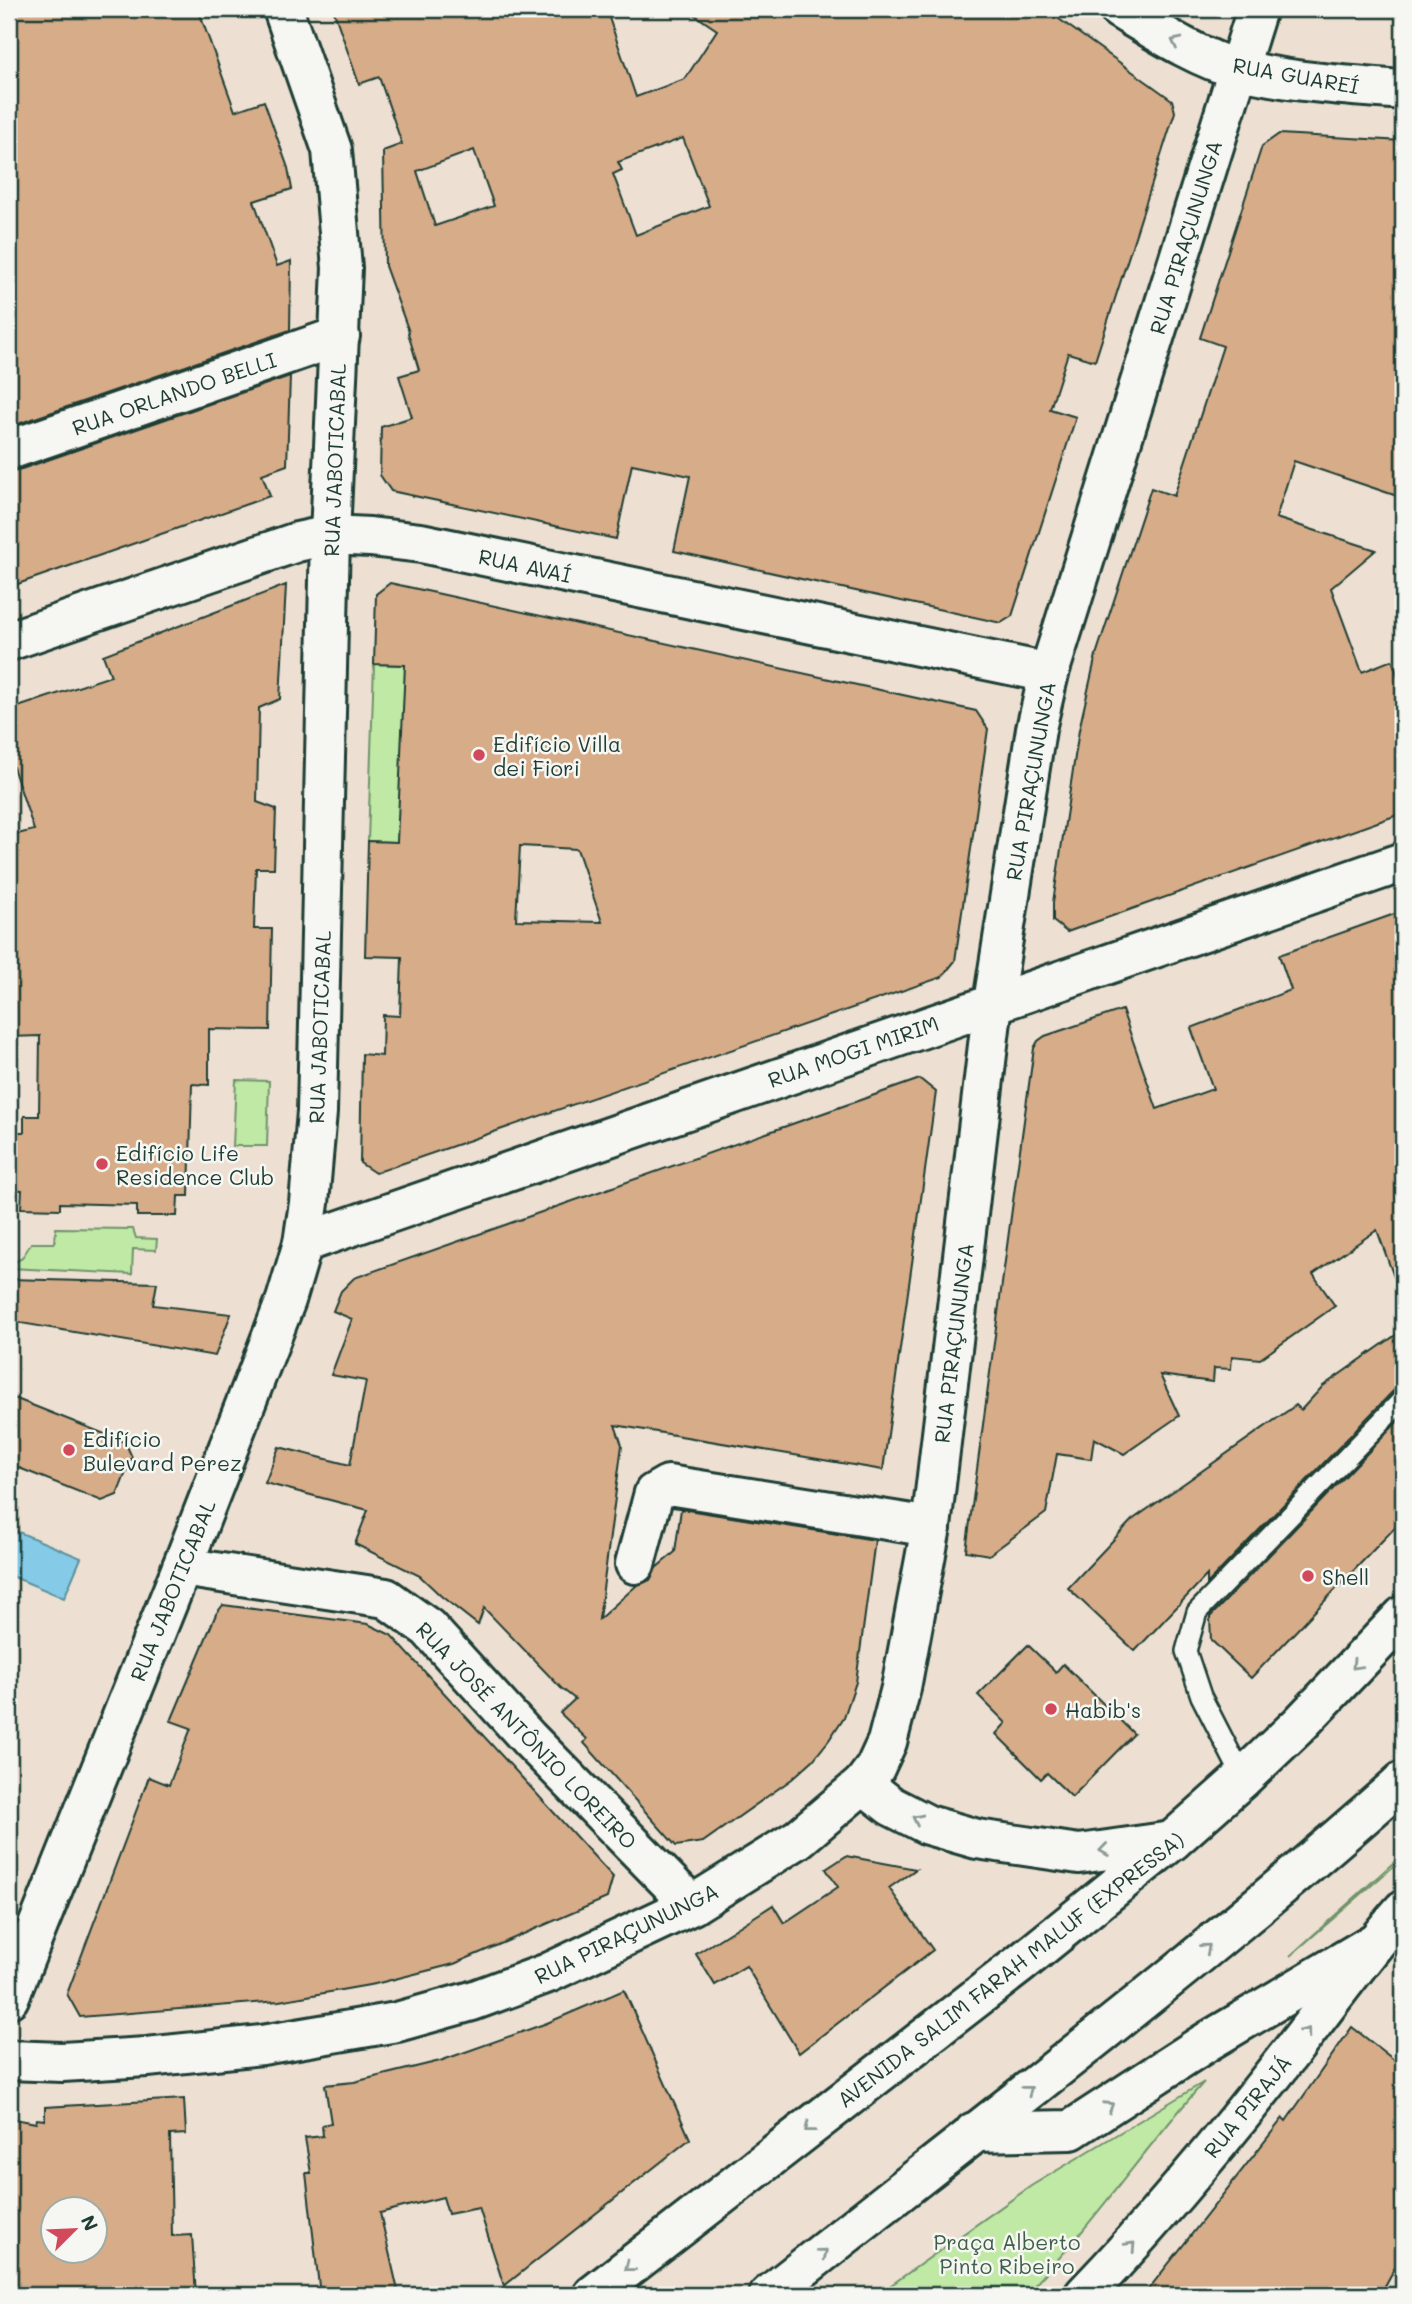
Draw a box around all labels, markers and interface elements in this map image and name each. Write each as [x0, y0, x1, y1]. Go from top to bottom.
one-way arrow [1171, 36, 1183, 50]
street label: RUA GUAREÍ [1231, 51, 1361, 99]
street label: RUA PIRAÇUNUNGA [1143, 137, 1227, 337]
street label: RUA ORLANDO BELLI [68, 345, 280, 441]
street label: RUA JABOTICABAL [317, 363, 351, 557]
street label: RUA AVAÍ [476, 542, 574, 588]
street label: RUA PIRAÇUNUNGA [999, 679, 1061, 883]
place label: Edifício Villa dei Fiori [493, 730, 621, 781]
marker: Edifício Villa dei Fiori [471, 747, 487, 763]
street label: RUA JABOTICABAL [302, 930, 336, 1124]
street label: RUA MOGI MIRIM [764, 1009, 942, 1093]
place label: Edifício Life Residence Club [116, 1139, 274, 1190]
marker: Edifício Life Residence Club [94, 1156, 110, 1172]
street label: RUA PIRAÇUNUNGA [927, 1241, 979, 1445]
place label: Edifício Bulevard Perez [83, 1425, 242, 1476]
marker: Edifício Bulevard Perez [61, 1442, 77, 1458]
street label: RUA JABOTICABAL [123, 1495, 221, 1685]
place label: Shell [1322, 1563, 1369, 1590]
marker: Shell [1300, 1568, 1316, 1584]
street label: RUA JOSÉ ANTÔNIO LOREIRO [411, 1615, 643, 1855]
one-way arrow [1351, 1657, 1364, 1670]
place label: Habib's [1065, 1696, 1141, 1723]
marker: Habib's [1043, 1701, 1059, 1717]
one-way arrow [912, 1814, 924, 1828]
street label: AVENIDA SALIM FARAH MALUF (EXPRESSA) [831, 1825, 1189, 2113]
one-way arrow [1099, 1842, 1110, 1857]
street label: RUA PIRAÇUNUNGA [529, 1877, 723, 1989]
one-way arrow [1197, 1944, 1210, 1956]
one-way arrow [1298, 2027, 1311, 2040]
street label: RUA PIRAJÁ [1197, 2049, 1297, 2163]
one-way arrow [1020, 2085, 1033, 2098]
one-way arrow [1101, 2101, 1114, 2114]
one-way arrow [804, 2119, 816, 2132]
north arrow [38, 2196, 108, 2266]
text: N [76, 2211, 104, 2235]
park label: Praça Alberto Pinto Ribeiro [933, 2228, 1081, 2279]
one-way arrow [1123, 2241, 1136, 2254]
one-way arrow [815, 2248, 827, 2261]
one-way arrow [624, 2259, 637, 2272]

